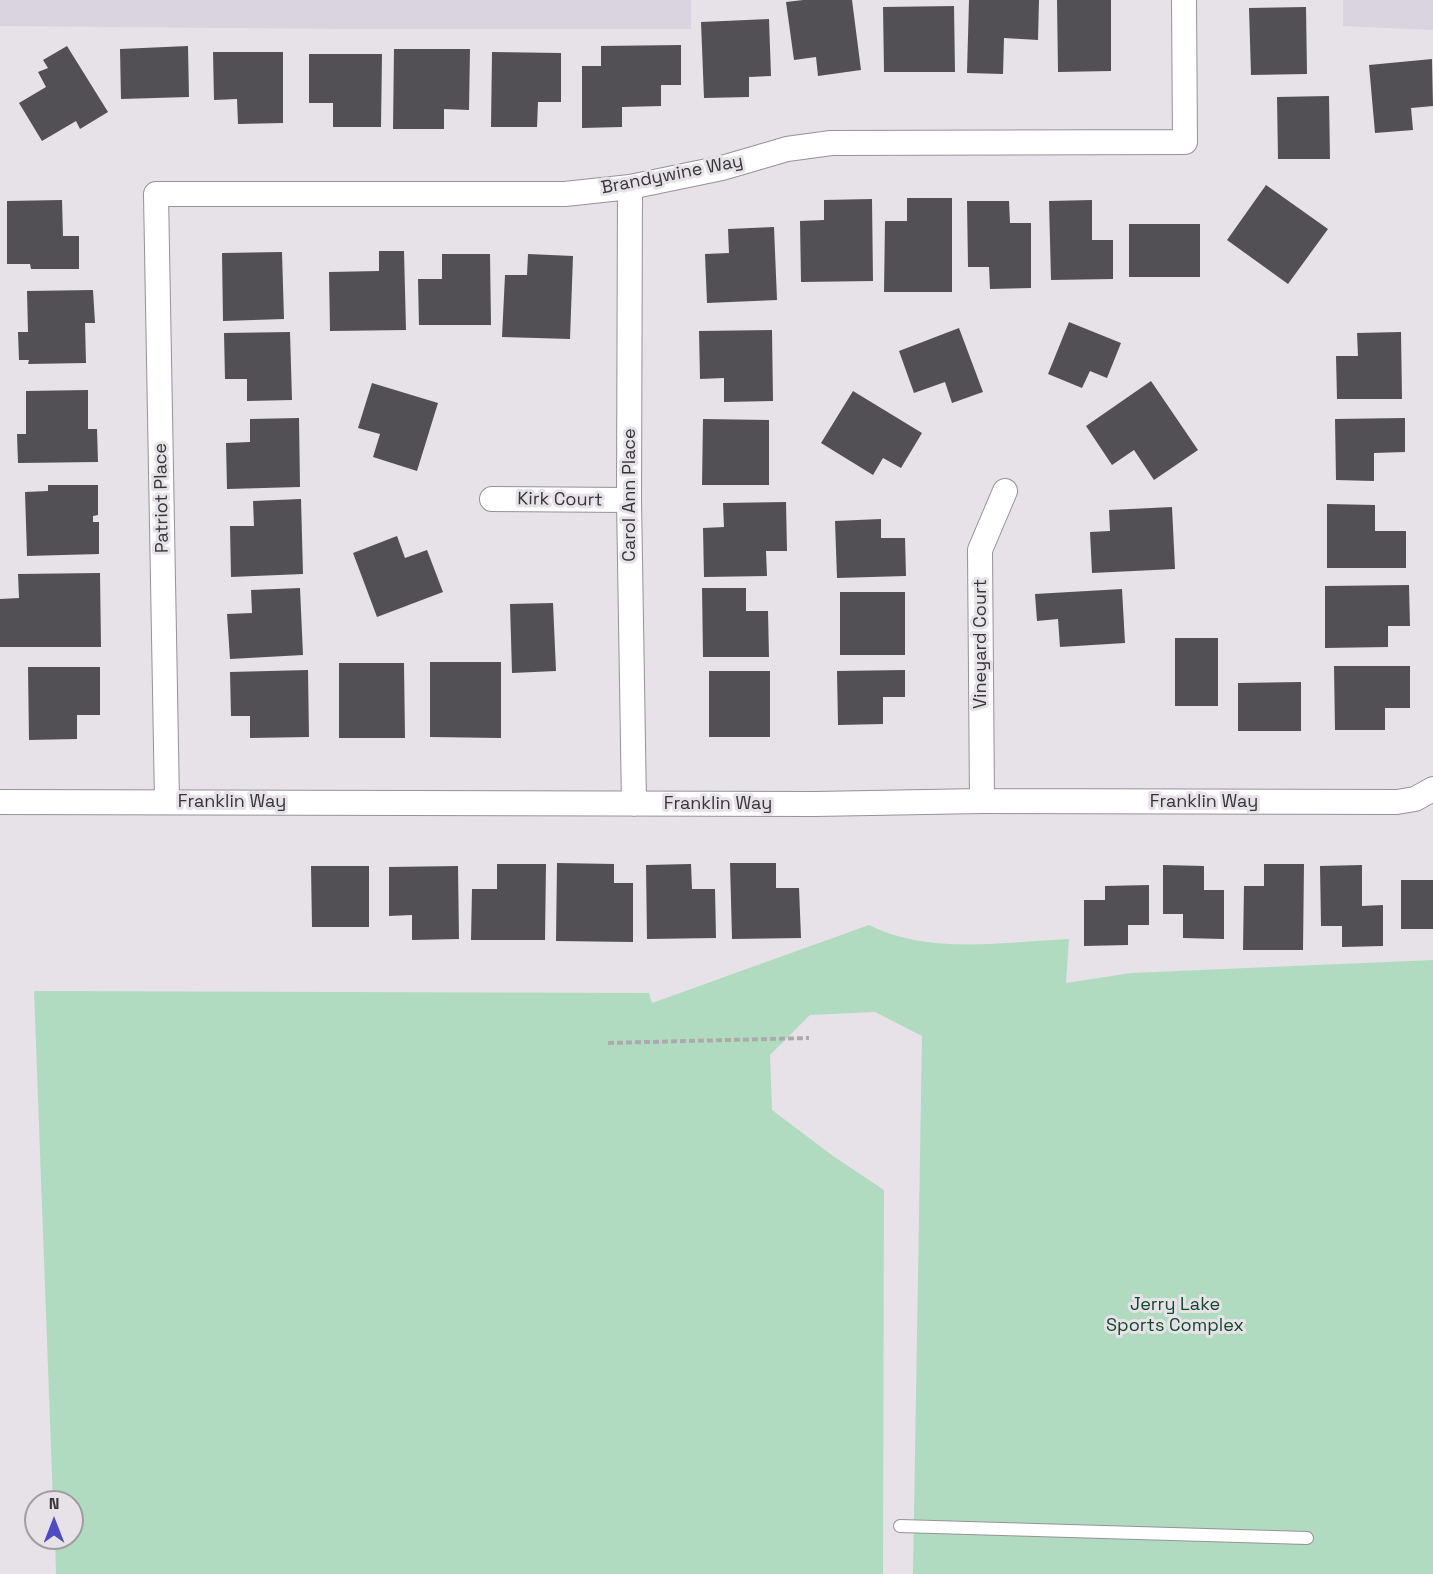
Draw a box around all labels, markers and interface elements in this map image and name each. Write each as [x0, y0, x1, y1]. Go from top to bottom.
street label: Brandywine Way [599, 151, 745, 199]
street label: Carol Ann Place [619, 428, 641, 562]
street label: Patriot Place [150, 443, 174, 553]
street label: Kirk Court [517, 488, 603, 512]
street label: Vineyard Court [970, 579, 992, 709]
street label: Franklin Way [178, 791, 286, 813]
street label: Franklin Way [1150, 791, 1258, 813]
street label: Franklin Way [664, 793, 772, 815]
park label: Jerry Lake Sports Complex [1106, 1294, 1244, 1336]
north arrow [24, 1490, 84, 1550]
text: N [49, 1493, 59, 1514]

